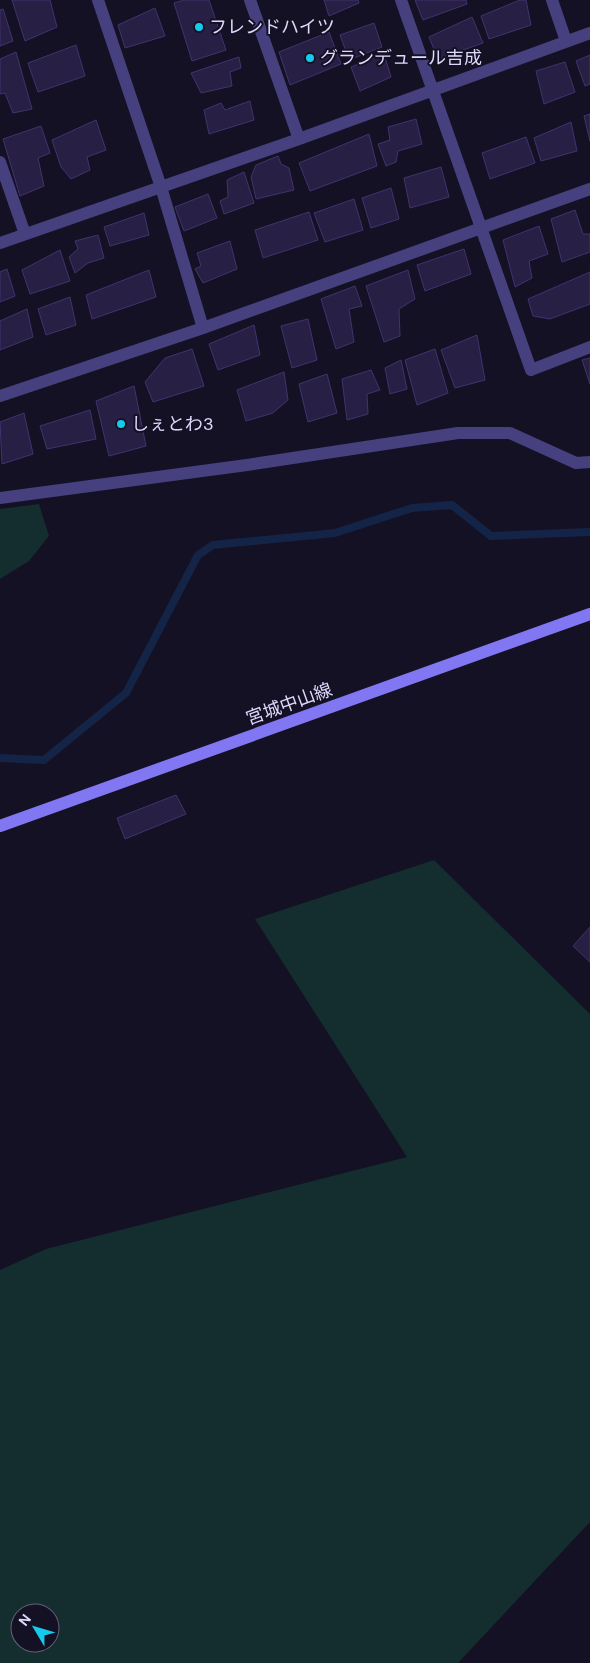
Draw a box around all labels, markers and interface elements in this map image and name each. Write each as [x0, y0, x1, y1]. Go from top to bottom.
place label: フレンドハイツ [209, 15, 335, 39]
marker: フレンドハイツ [193, 21, 205, 33]
place label: グランデュール吉成 [320, 46, 482, 70]
marker: グランデュール吉成 [304, 52, 316, 64]
place label: しぇとわ3 [131, 412, 214, 436]
marker: しぇとわ3 [115, 418, 127, 430]
street label: 宮城中山線 [243, 677, 335, 731]
north arrow [10, 1603, 60, 1653]
text: N [15, 1610, 35, 1630]

